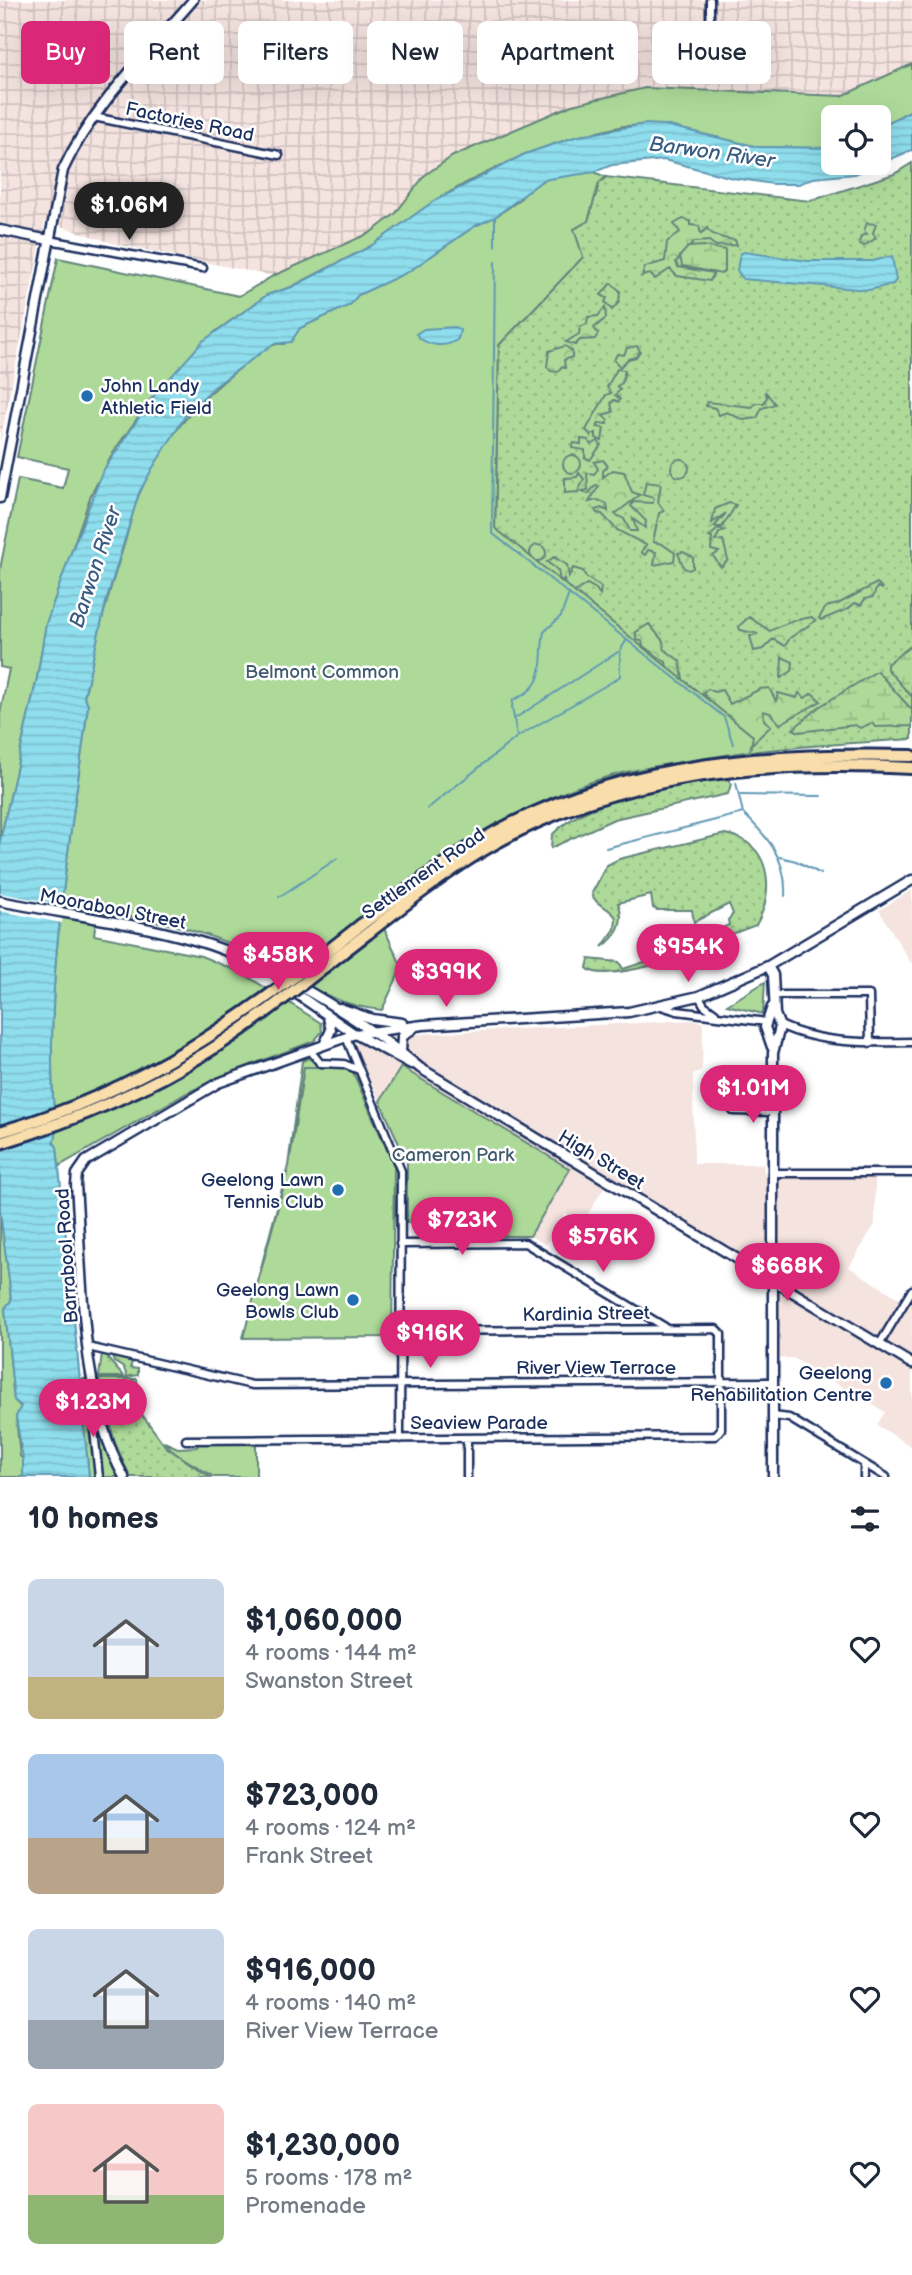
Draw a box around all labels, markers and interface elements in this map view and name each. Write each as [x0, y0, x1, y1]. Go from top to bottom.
chip: Buy [21, 21, 110, 84]
chip: Rent [124, 21, 224, 84]
chip: Filters [238, 21, 353, 84]
chip: New [367, 21, 463, 84]
chip: Apartment [477, 21, 638, 84]
chip: House [652, 21, 771, 84]
street label: Factories Road [123, 98, 256, 147]
map controls [821, 105, 891, 175]
button: locate [821, 105, 891, 175]
water label: Barwon River [648, 131, 777, 174]
pin: $1.06M [72, 182, 186, 242]
text: $1.06M [90, 191, 168, 219]
place label: John Landy Athletic Field [101, 375, 212, 420]
marker: John Landy Athletic Field [79, 388, 95, 404]
water label: Barwon River [64, 502, 127, 631]
park label: Belmont Common [245, 661, 399, 684]
street label: Settlement Road [358, 823, 490, 925]
street label: Moorabool Street [38, 884, 188, 935]
pin: $954K [639, 925, 737, 984]
pin: $458K [229, 932, 327, 992]
text: $954K [652, 933, 724, 961]
text: $458K [242, 941, 314, 969]
pin: $399K [397, 950, 495, 1009]
text: $399K [410, 958, 482, 986]
pin: $1.01M [696, 1066, 810, 1125]
text: $1.01M [716, 1074, 790, 1102]
street label: High Street [554, 1126, 649, 1195]
park label: Cameron Park [392, 1144, 515, 1167]
place label: Geelong Lawn Tennis Club [201, 1169, 324, 1214]
marker: Geelong Lawn Tennis Club [330, 1182, 346, 1198]
street label: Barrabool Road [51, 1188, 84, 1324]
pin: $723K [413, 1198, 511, 1257]
text: $723K [427, 1206, 497, 1234]
pin: $576K [554, 1214, 652, 1274]
text: $576K [568, 1223, 638, 1251]
pin: $668K [738, 1244, 836, 1303]
text: $668K [751, 1252, 823, 1280]
place label: Geelong Lawn Bowls Club [216, 1279, 339, 1324]
marker: Geelong Lawn Bowls Club [345, 1292, 361, 1308]
street label: Kardinia Street [522, 1302, 650, 1327]
pin: $916K [381, 1310, 479, 1370]
text: $916K [396, 1319, 464, 1347]
street label: River View Terrace [516, 1357, 676, 1380]
place label: Geelong Rehabilitation Centre [690, 1362, 872, 1407]
marker: Geelong Rehabilitation Centre [878, 1375, 894, 1391]
pin: $1.23M [36, 1380, 150, 1439]
text: $1.23M [55, 1388, 131, 1416]
street label: Seaview Parade [410, 1412, 548, 1435]
icon: filters [846, 1500, 884, 1538]
text: 10 homes [28, 1501, 159, 1537]
text: $1,060,000 [245, 1603, 402, 1639]
icon: home [84, 1607, 168, 1691]
icon: heart [846, 1630, 884, 1668]
text: 4 rooms · 144 m² [245, 1639, 417, 1667]
text: Swanston Street [245, 1667, 413, 1695]
text: $723,000 [245, 1778, 379, 1814]
icon: home [84, 1782, 168, 1866]
icon: heart [846, 1805, 884, 1843]
text: 4 rooms · 124 m² [245, 1814, 416, 1842]
text: Frank Street [245, 1842, 373, 1870]
text: $916,000 [245, 1953, 376, 1989]
icon: home [84, 1957, 168, 2041]
icon: heart [846, 1980, 884, 2018]
text: 4 rooms · 140 m² [245, 1989, 416, 2017]
text: River View Terrace [245, 2017, 438, 2045]
text: $1,230,000 [245, 2128, 400, 2164]
icon: home [84, 2132, 168, 2216]
icon: heart [846, 2155, 884, 2193]
text: 5 rooms · 178 m² [245, 2164, 413, 2192]
text: Promenade [245, 2192, 366, 2220]

